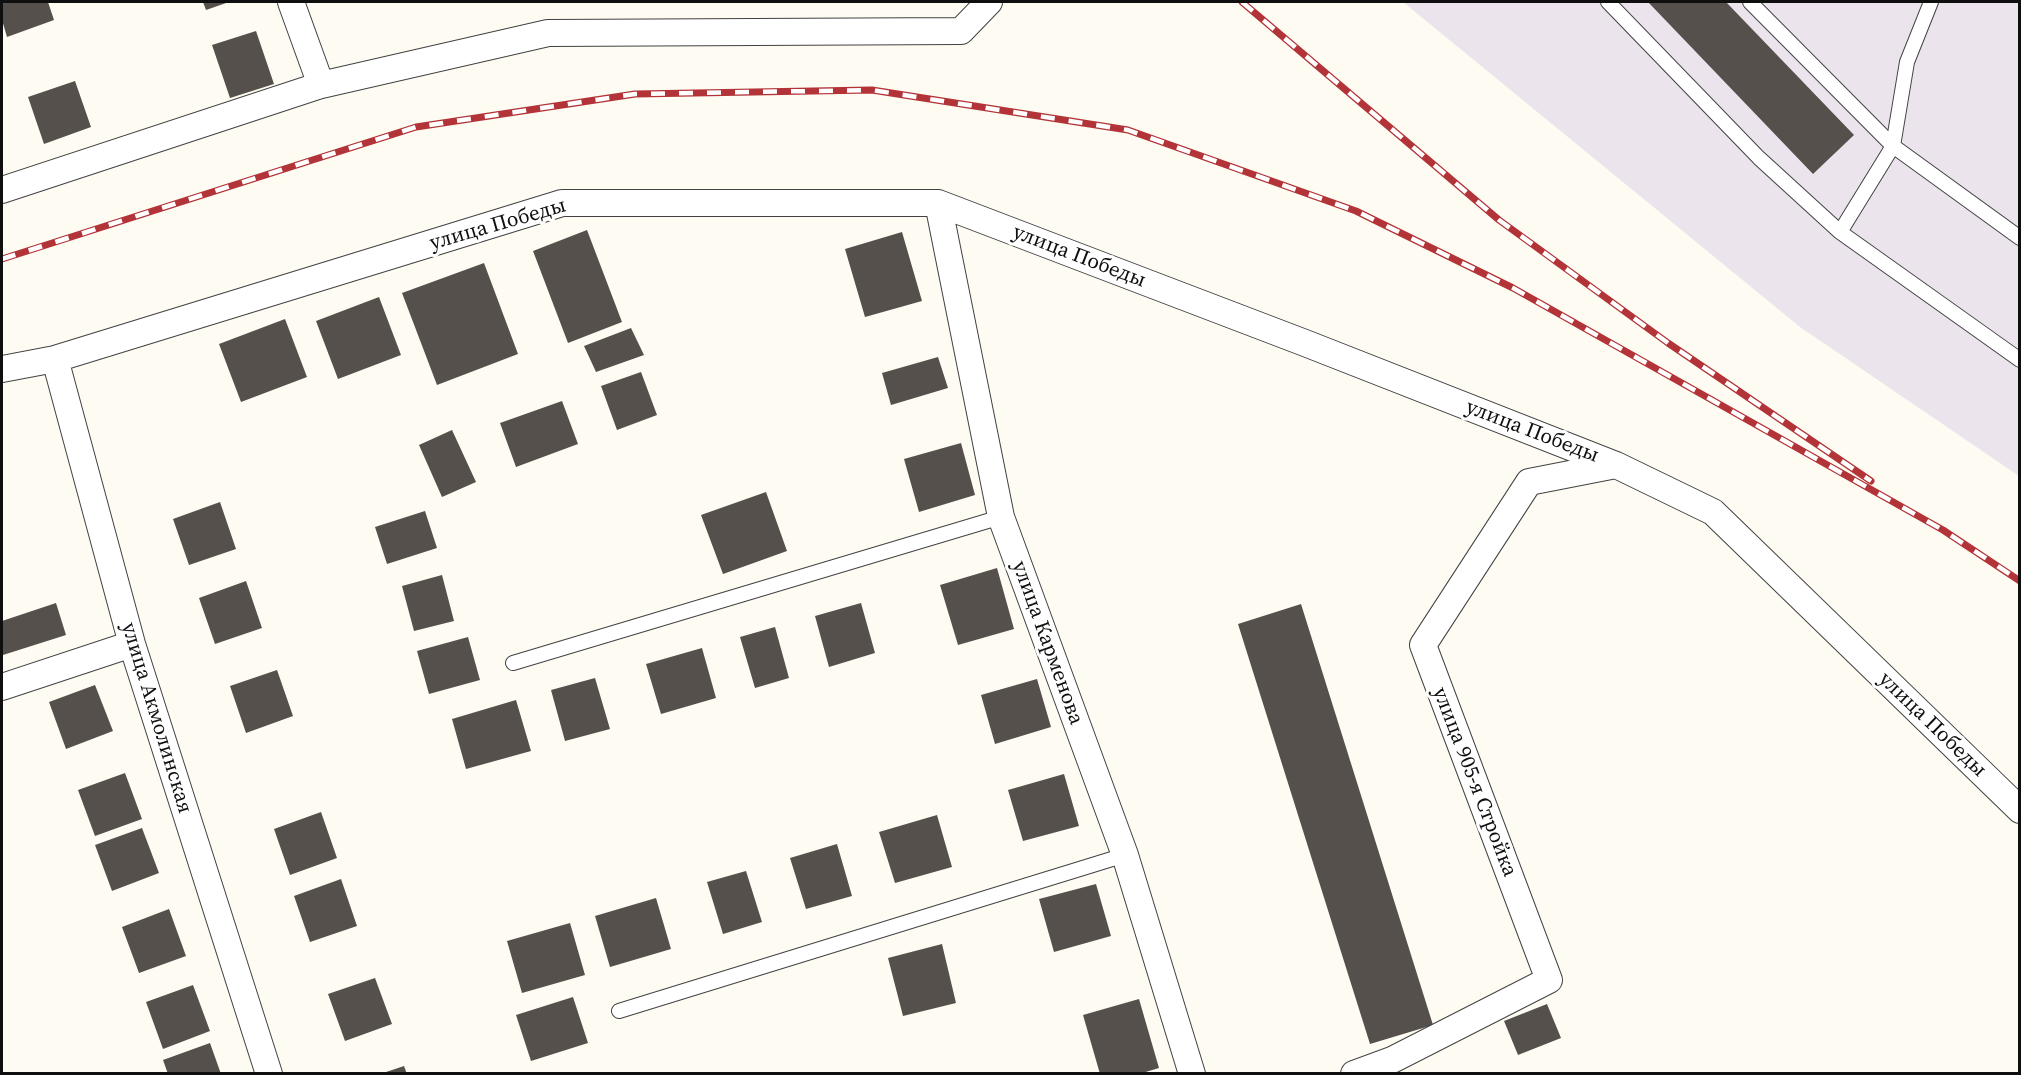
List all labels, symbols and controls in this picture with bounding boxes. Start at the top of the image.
street label: улица Победы [427,193,569,257]
street label: улица Победы [1009,220,1149,294]
street label: улица Победы [1462,395,1602,469]
street label: улица Карменова [1006,558,1088,728]
street label: улица Акмолинская [115,620,197,816]
street label: улица Победы [1873,667,1991,783]
street label: улица 905-я Стройка [1426,684,1522,880]

